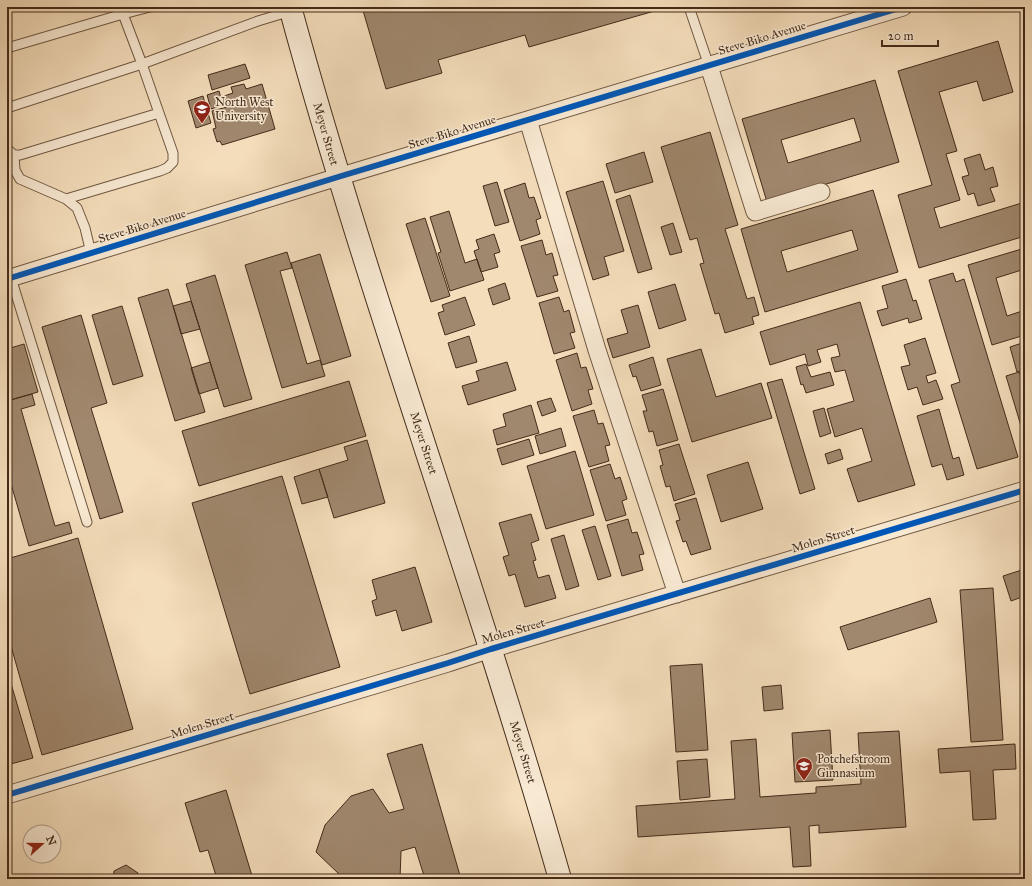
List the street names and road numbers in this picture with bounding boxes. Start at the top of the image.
street label: Steve Biko Avenue [717,18,807,58]
street label: Meyer Street [310,101,342,168]
street label: Steve Biko Avenue [407,112,497,152]
street label: Steve Biko Avenue [97,206,187,246]
street label: Meyer Street [407,410,441,477]
street label: Molen Street [790,523,857,555]
street label: Molen Street [480,615,547,647]
street label: Molen Street [169,709,236,741]
street label: Meyer Street [507,719,539,786]

